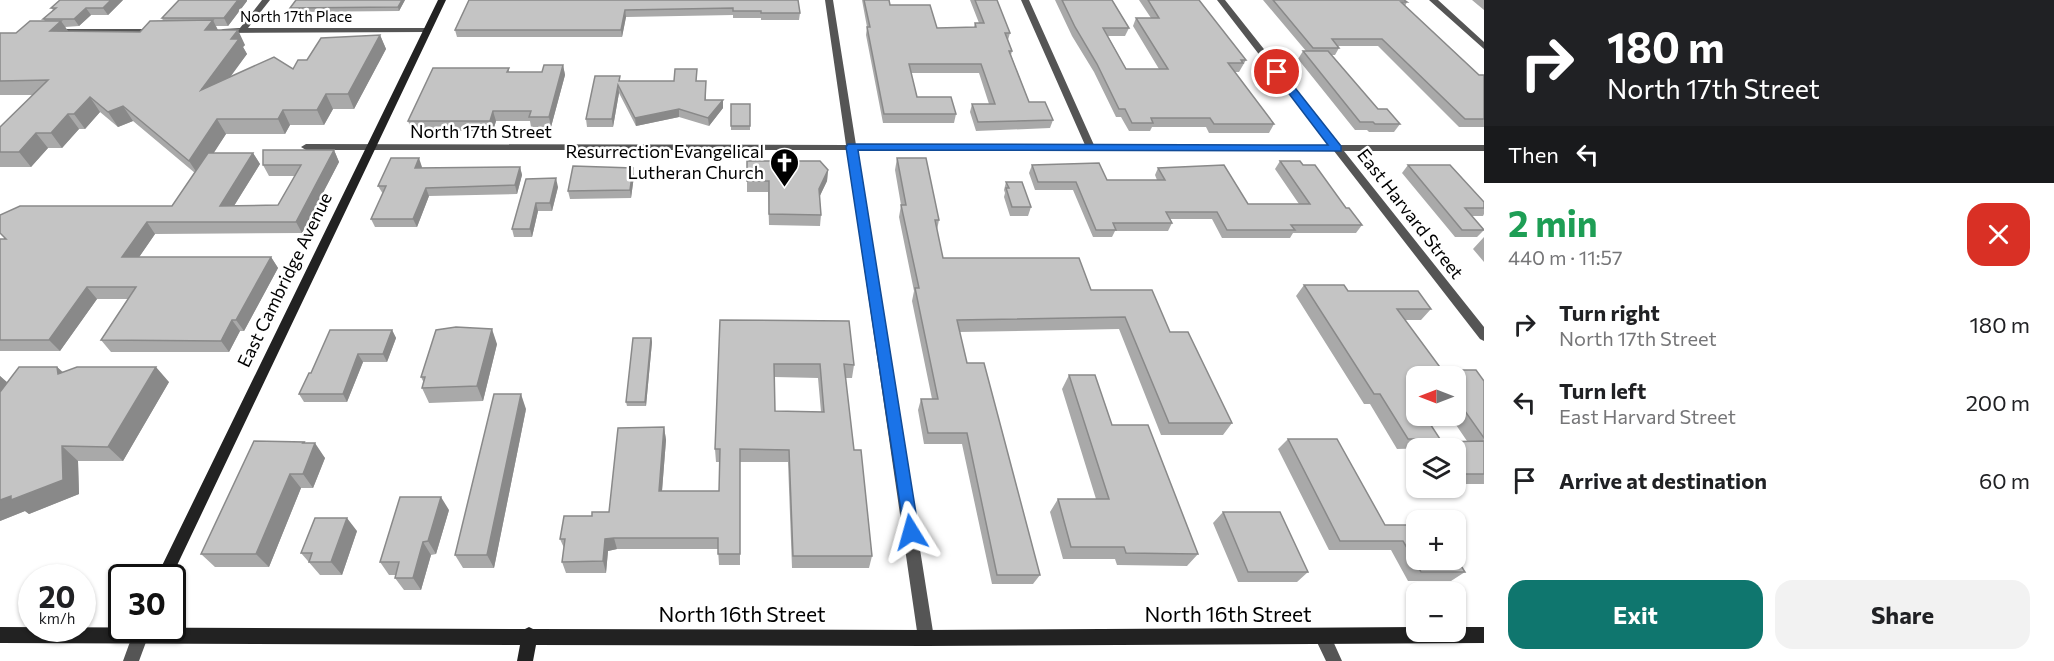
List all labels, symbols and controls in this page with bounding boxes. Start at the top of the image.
street label: North 17th Place [240,7,352,25]
text: 180 m [1607,20,1725,72]
icon: right [1508,24,1586,102]
pin [1251,46,1302,97]
icon: arrive [1260,55,1293,88]
text: North 17th Street [1607,72,1820,105]
street label: North 17th Street [410,120,552,142]
icon: left [1571,138,1604,171]
place label: Resurrection Evangelical Lutheran Church [565,140,764,183]
text: Then [1508,141,1559,168]
street label: East Harvard Street [1353,144,1468,283]
church icon: Resurrection Evangelical Lutheran Church [769,146,801,188]
street label: East Cambridge Avenue [232,188,336,371]
text: 2 min [1508,200,1598,244]
button: close [1967,203,2030,266]
text: 440 m · 11:57 [1508,245,1623,269]
text: Turn right [1559,299,1660,326]
icon: right [1508,308,1541,341]
text: 180 m [1969,311,2030,338]
text: North 17th Street [1559,326,1717,350]
north arrow [1406,366,1466,426]
map controls [1406,366,1466,642]
text: Turn left [1559,377,1646,404]
icon: left [1508,386,1541,419]
text: 200 m [1966,389,2030,416]
text: East Harvard Street [1559,404,1736,428]
button: layers [1406,438,1466,498]
icon: arrive [1508,464,1541,497]
text: Arrive at destination [1559,467,1767,494]
text: 60 m [1979,467,2030,494]
position arrow [879,500,943,564]
button: + [1406,510,1466,570]
speed limit sign: 30 [108,564,186,642]
text: 20 [39,577,75,614]
button: Exit [1508,580,1763,649]
button: Share [1775,580,2030,649]
button: − [1406,582,1466,642]
street label: North 16th Street [658,601,826,626]
street label: North 16th Street [1144,601,1312,626]
text: km/h [39,609,75,627]

